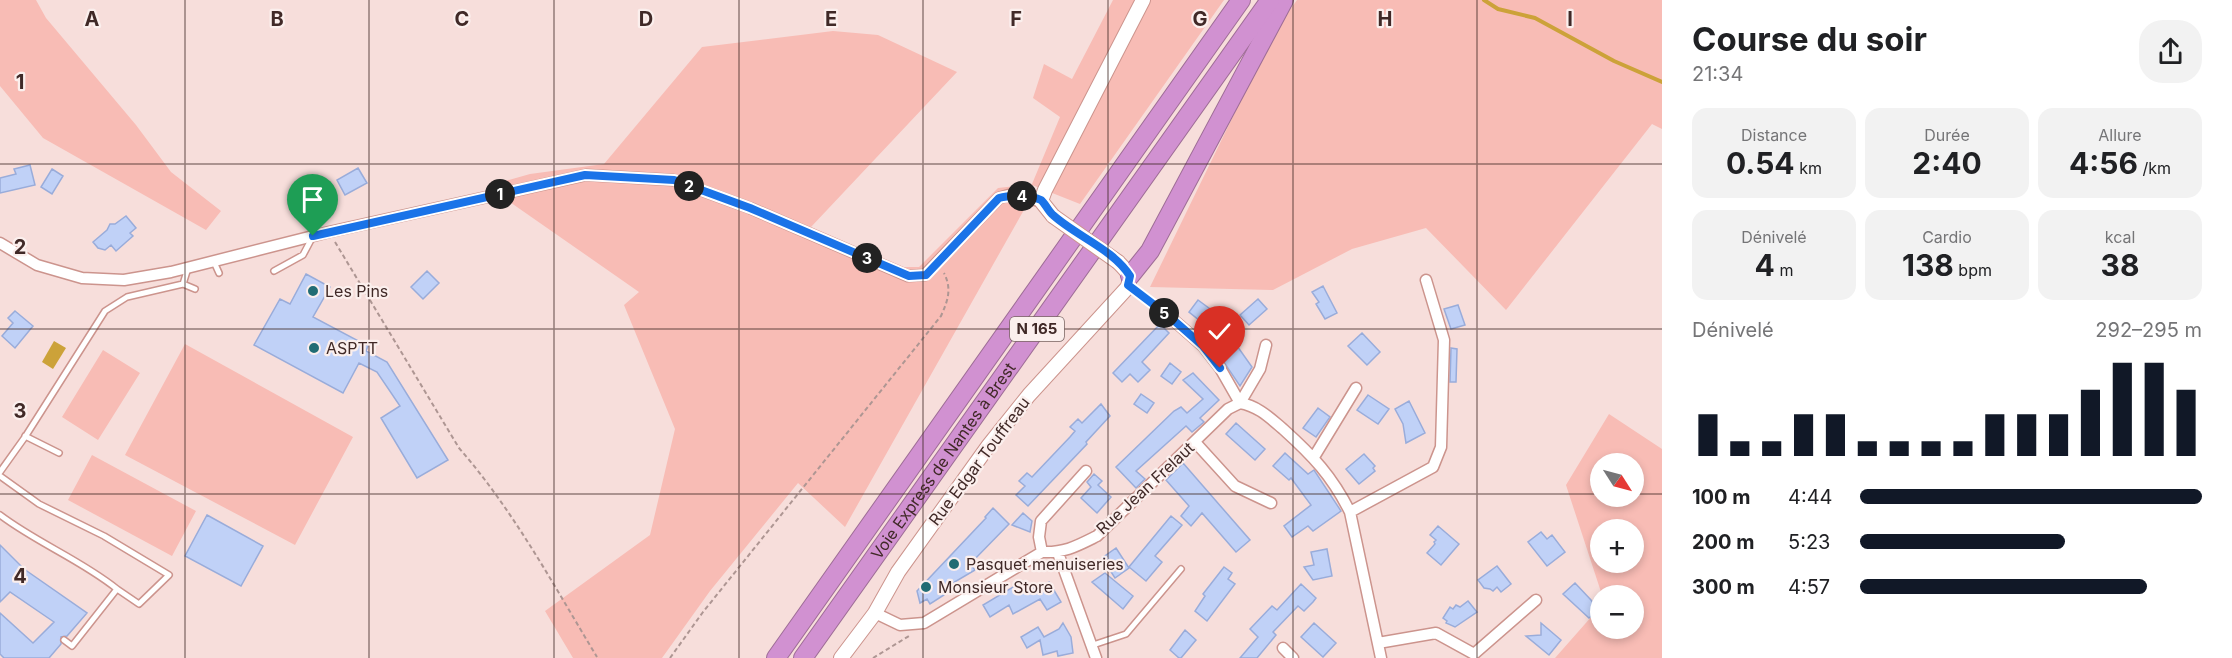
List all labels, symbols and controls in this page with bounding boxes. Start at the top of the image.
text: A [85,7,100,31]
text: B [270,7,284,31]
text: C [455,7,469,31]
text: D [639,7,653,31]
text: E [825,7,837,31]
text: F [1010,7,1022,31]
text: G [1192,7,1208,31]
text: H [1378,7,1392,31]
text: I [1567,7,1573,31]
text: Course du soir [1692,19,1927,59]
button: share [2139,20,2202,83]
text: 21:34 [1692,62,1743,86]
text: 1 [16,70,24,94]
text: Distance [1741,125,1807,145]
text: Durée [1924,125,1970,145]
text: Allure [2098,125,2142,145]
text: 0.54 [1726,145,1795,181]
text: 2:40 [1912,145,1982,181]
text: 4:56 [2069,145,2138,181]
text: km [1795,158,1822,178]
text: /km [2138,158,2171,178]
pin: 2 [674,171,704,201]
pin [287,174,338,236]
text: 2 [684,176,694,196]
pin: 1 [485,179,515,209]
pin: 4 [1007,181,1037,211]
icon: arrive [296,183,329,216]
text: 1 [497,184,503,204]
text: 4 [1017,186,1027,206]
text: Dénivelé [1741,227,1807,247]
text: Cardio [1922,227,1972,247]
text: kcal [2105,227,2135,247]
text: 2 [14,235,26,259]
pin: 3 [852,243,882,273]
text: 4 [1755,247,1775,283]
text: 138 [1902,247,1954,283]
text: 38 [2101,247,2139,283]
text: 3 [862,248,872,268]
text: m [1775,260,1793,280]
text: bpm [1954,260,1992,280]
place label: Les Pins [325,281,388,301]
marker: Les Pins [306,284,320,298]
pin: 5 [1149,298,1179,328]
text: 5 [1159,303,1169,323]
pin [1194,306,1245,368]
icon: check [1203,315,1236,348]
road number: N 165 [1010,317,1064,341]
text: Dénivelé [1692,318,1774,342]
text: 292–295 m [2095,318,2202,342]
place label: ASPTT [326,338,378,358]
marker: ASPTT [307,341,321,355]
street label: Voie Express de Nantes à Brest [866,358,1020,563]
street label: Rue Edgar Touffreau [924,393,1034,529]
text: 3 [14,399,26,423]
street label: Rue Jean Frelaut [1092,437,1198,539]
north arrow [1590,453,1644,507]
map controls [1590,453,1644,639]
text: 100 m [1692,485,1751,509]
text: 4:44 [1788,485,1833,509]
button: + [1590,519,1644,573]
text: 200 m [1692,530,1755,554]
text: 5:23 [1788,530,1830,554]
place label: Pasquet menuiseries [966,554,1124,574]
marker: Pasquet menuiseries [947,557,961,571]
text: 4 [13,564,27,588]
text: 300 m [1692,575,1755,599]
text: 4:57 [1788,575,1830,599]
place label: Monsieur Store [938,577,1053,597]
marker: Monsieur Store [919,580,933,594]
button: − [1590,585,1644,639]

